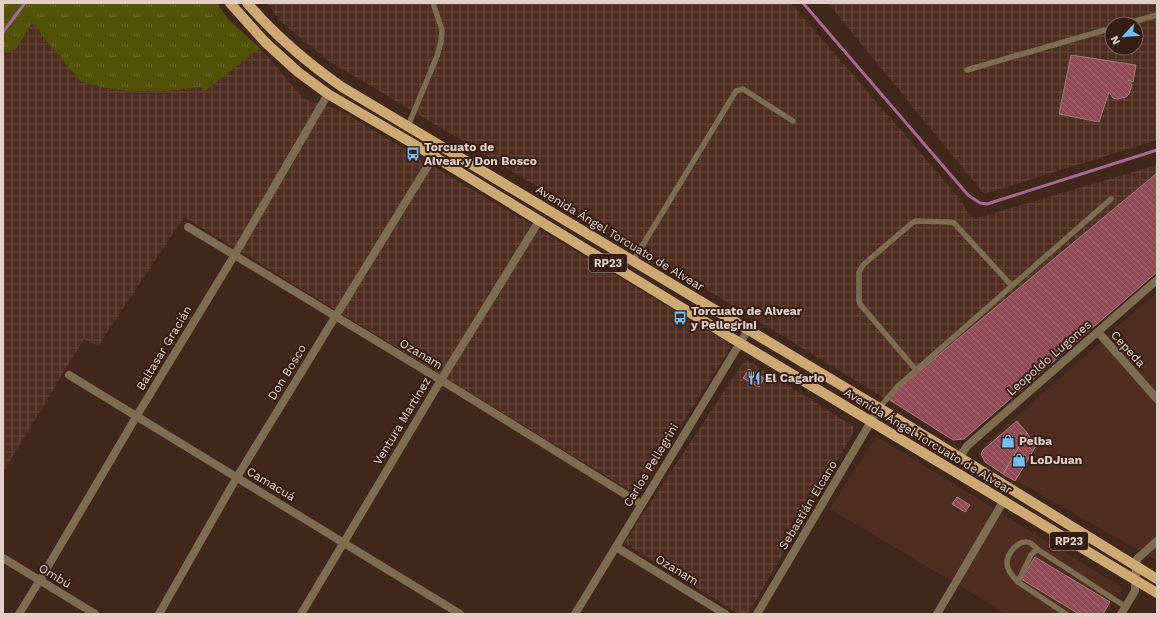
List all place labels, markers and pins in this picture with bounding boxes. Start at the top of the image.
place label: Torcuato de Alvear y Don Bosco [424,140,537,168]
bus stop icon: Torcuato de Alvear y Don Bosco [405,146,421,162]
place label: Torcuato de Alvear y Pellegrini [690,304,803,332]
bus stop icon: Torcuato de Alvear y Pellegrini [672,310,688,326]
restaurant icon: El Cagario [746,370,762,386]
place label: El Cagario [765,371,824,385]
shop icon: Pelba [1000,433,1016,449]
place label: Pelba [1019,434,1052,448]
shop icon: LoDJuan [1011,452,1027,468]
place label: LoDJuan [1030,453,1082,467]

